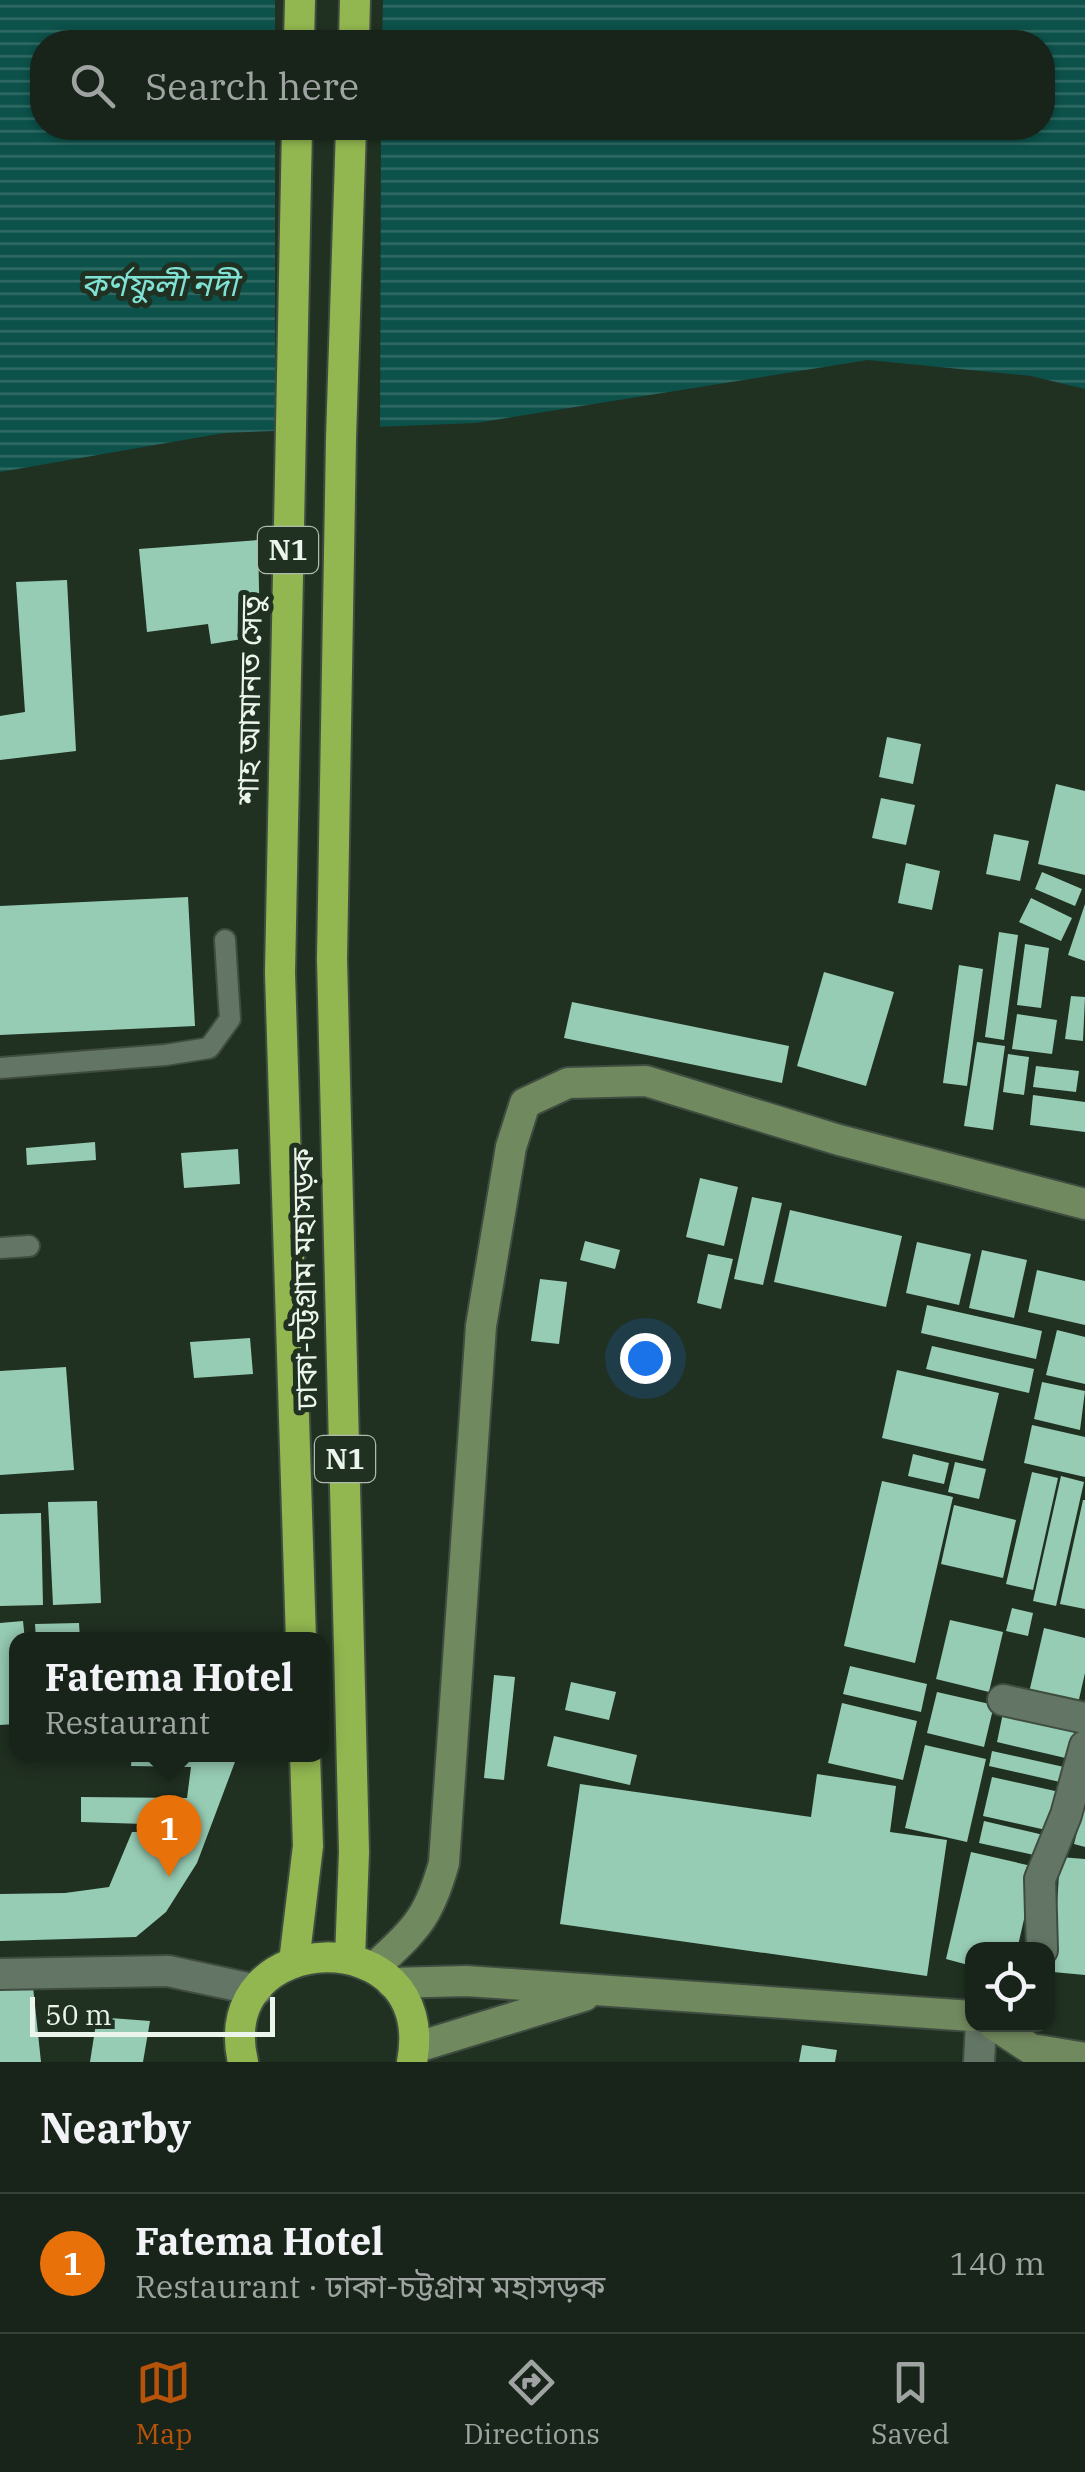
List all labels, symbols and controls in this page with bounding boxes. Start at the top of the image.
search box [30,30,1055,140]
icon: search [65,58,120,113]
text: Search here [145,61,359,110]
water label: কর্ণফুলী নদী [81,263,243,305]
road number: N1 [258,527,318,573]
street label: শাহ আমানত সেতু [227,594,270,806]
street label: ঢাকা-চট্টগ্রাম মহাসড়ক [282,1147,325,1411]
your location [620,1333,671,1384]
road number: N1 [315,1436,375,1482]
popup [9,1632,329,1762]
text: Fatema Hotel [45,1652,293,1701]
text: Restaurant [45,1701,210,1743]
pin: 1 [136,1794,202,1877]
map controls [965,1942,1055,2032]
button: locate [965,1942,1055,2032]
scale bar [30,1992,275,2036]
text: 50 m [45,1996,112,2033]
text: Nearby [40,2100,191,2155]
text: Fatema Hotel [135,2216,384,2265]
text: 1 [63,2242,82,2284]
text: 140 m [949,2242,1045,2284]
text: Restaurant · ঢাকা-চট্টগ্রাম মহাসড়ক [135,2265,605,2307]
tab: Map [136,2355,192,2452]
tab: Directions [463,2355,600,2452]
tab: Saved [871,2355,949,2452]

